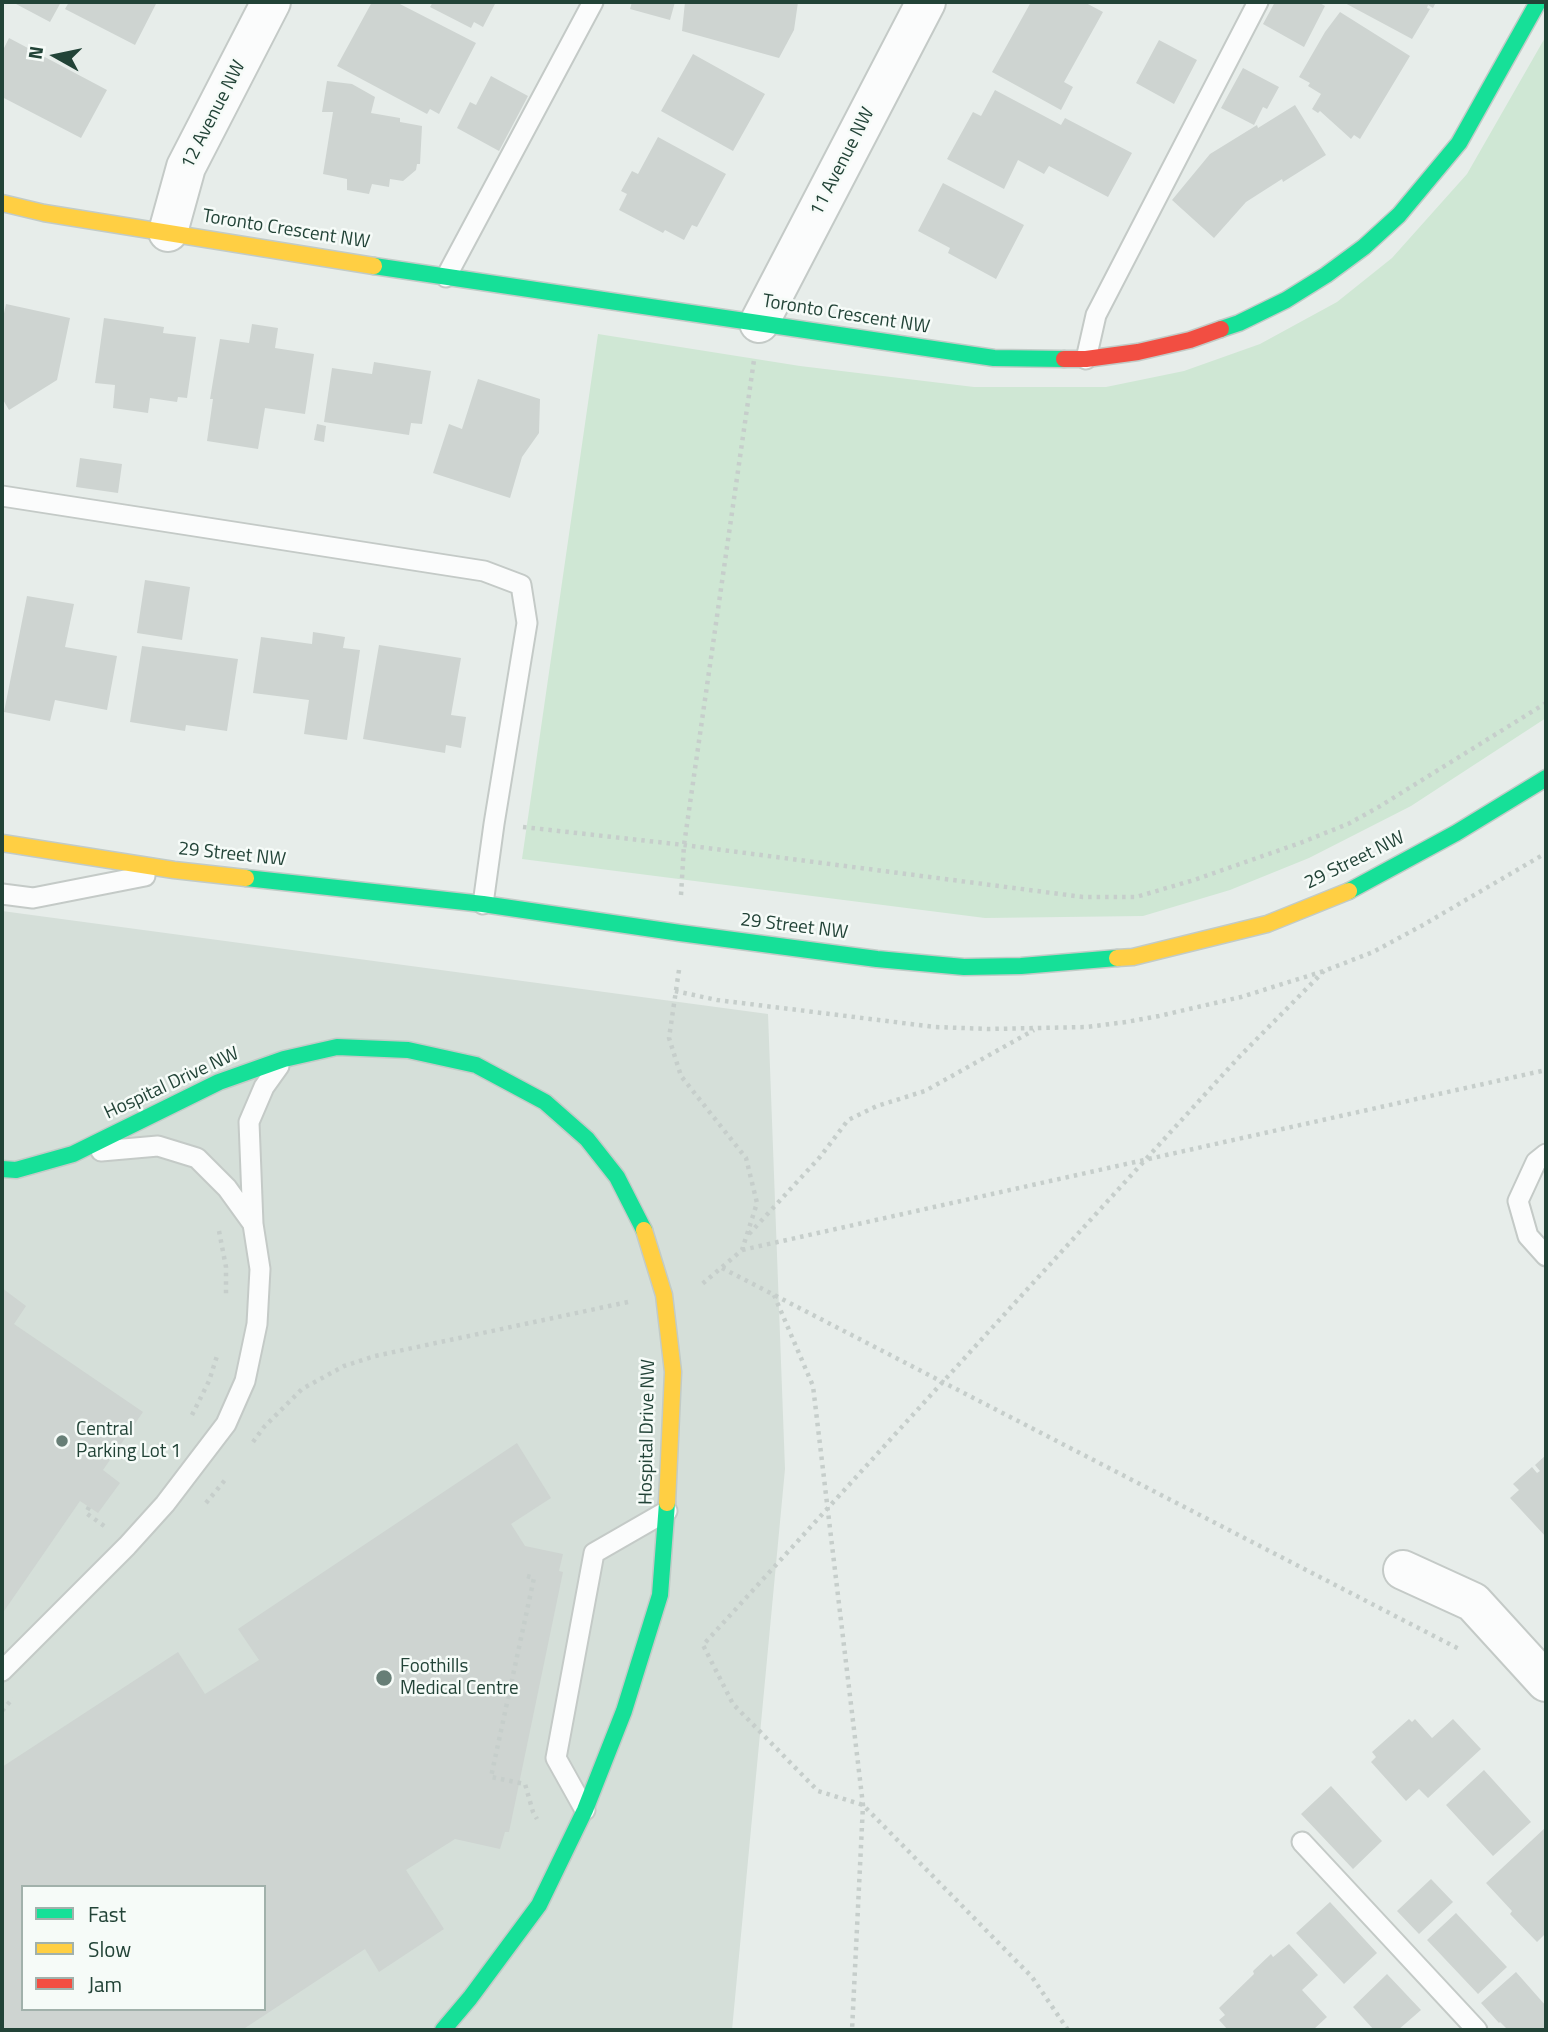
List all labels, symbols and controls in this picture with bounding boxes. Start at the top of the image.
north arrow [21,21,91,91]
text: N [19,44,50,61]
street label: 12 Avenue NW [177,57,251,173]
street label: 11 Avenue NW [806,104,880,220]
street label: Toronto Crescent NW [201,206,371,254]
street label: Toronto Crescent NW [761,291,931,339]
street label: 29 Street NW [1301,827,1409,895]
street label: 29 Street NW [177,838,287,872]
street label: 29 Street NW [739,909,849,945]
street label: Hospital Drive NW [101,1043,243,1125]
street label: Hospital Drive NW [635,1359,661,1505]
place label: Central Parking Lot 1 [76,1419,181,1463]
marker: Central Parking Lot 1 [54,1433,70,1449]
place label: Foothills Medical Centre [400,1656,519,1700]
marker: Foothills Medical Centre [374,1668,394,1688]
legend [21,1885,266,2011]
text: Fast [88,1898,126,1930]
text: Slow [88,1933,131,1965]
text: Jam [88,1968,122,2000]

